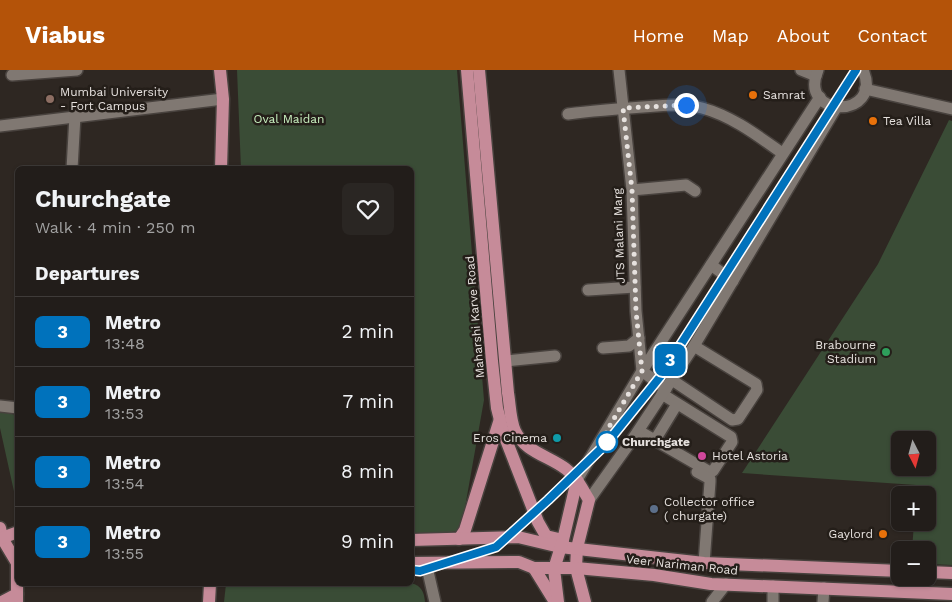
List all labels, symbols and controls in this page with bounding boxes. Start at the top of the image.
text: Viabus [25,21,105,49]
text: Home [633,25,684,46]
text: Map [712,25,749,46]
text: About [777,25,829,46]
text: Contact [857,25,927,46]
place label: Mumbai University - Fort Campus [60,85,169,113]
place label: Samrat [763,88,805,102]
marker: Samrat [747,89,759,101]
marker: Mumbai University - Fort Campus [44,93,56,105]
your location [674,93,699,118]
park label: Oval Maidan [253,112,325,126]
place label: Tea Villa [883,114,931,128]
marker: Tea Villa [867,115,879,127]
button: heart [342,183,394,235]
text: Churchgate [35,185,171,213]
street label: JTS Malani Marg [610,187,628,284]
text: Walk · 4 min · 250 m [35,218,195,237]
street label: Maharshi Karve Road [463,255,487,379]
text: Departures [35,262,140,285]
text: Metro [105,311,161,334]
text: 2 min [342,320,394,343]
text: 3 [57,321,68,342]
text: 13:48 [105,334,145,353]
place label: Brabourne Stadium [815,338,876,366]
line badge: 3 [654,344,686,376]
marker: Brabourne Stadium [880,346,892,358]
text: 3 [665,349,675,370]
text: Metro [105,381,161,404]
text: 7 min [343,390,394,413]
text: 3 [57,391,68,412]
text: 13:53 [105,404,144,423]
place label: Eros Cinema [473,431,547,445]
marker: Churchgate [596,431,618,453]
north arrow [891,431,936,476]
map controls [891,431,936,586]
marker: Eros Cinema [551,432,563,444]
place label: Churchgate [622,435,690,449]
place label: Hotel Astoria [712,449,788,463]
marker: Hotel Astoria [696,450,708,462]
text: Metro [105,451,161,474]
text: 8 min [341,460,394,483]
text: 3 [57,461,68,482]
text: 13:54 [105,474,144,493]
button: + [891,486,936,531]
place label: Collector office ( churgate) [664,495,755,523]
marker: Collector office ( churgate) [648,503,660,515]
text: Metro [105,521,161,544]
place label: Gaylord [829,527,873,541]
marker: Gaylord [877,528,889,540]
text: 9 min [341,530,394,553]
text: 3 [57,531,68,552]
button: − [891,541,936,586]
text: 13:55 [105,544,144,563]
street label: Veer Nariman Road [625,552,739,578]

